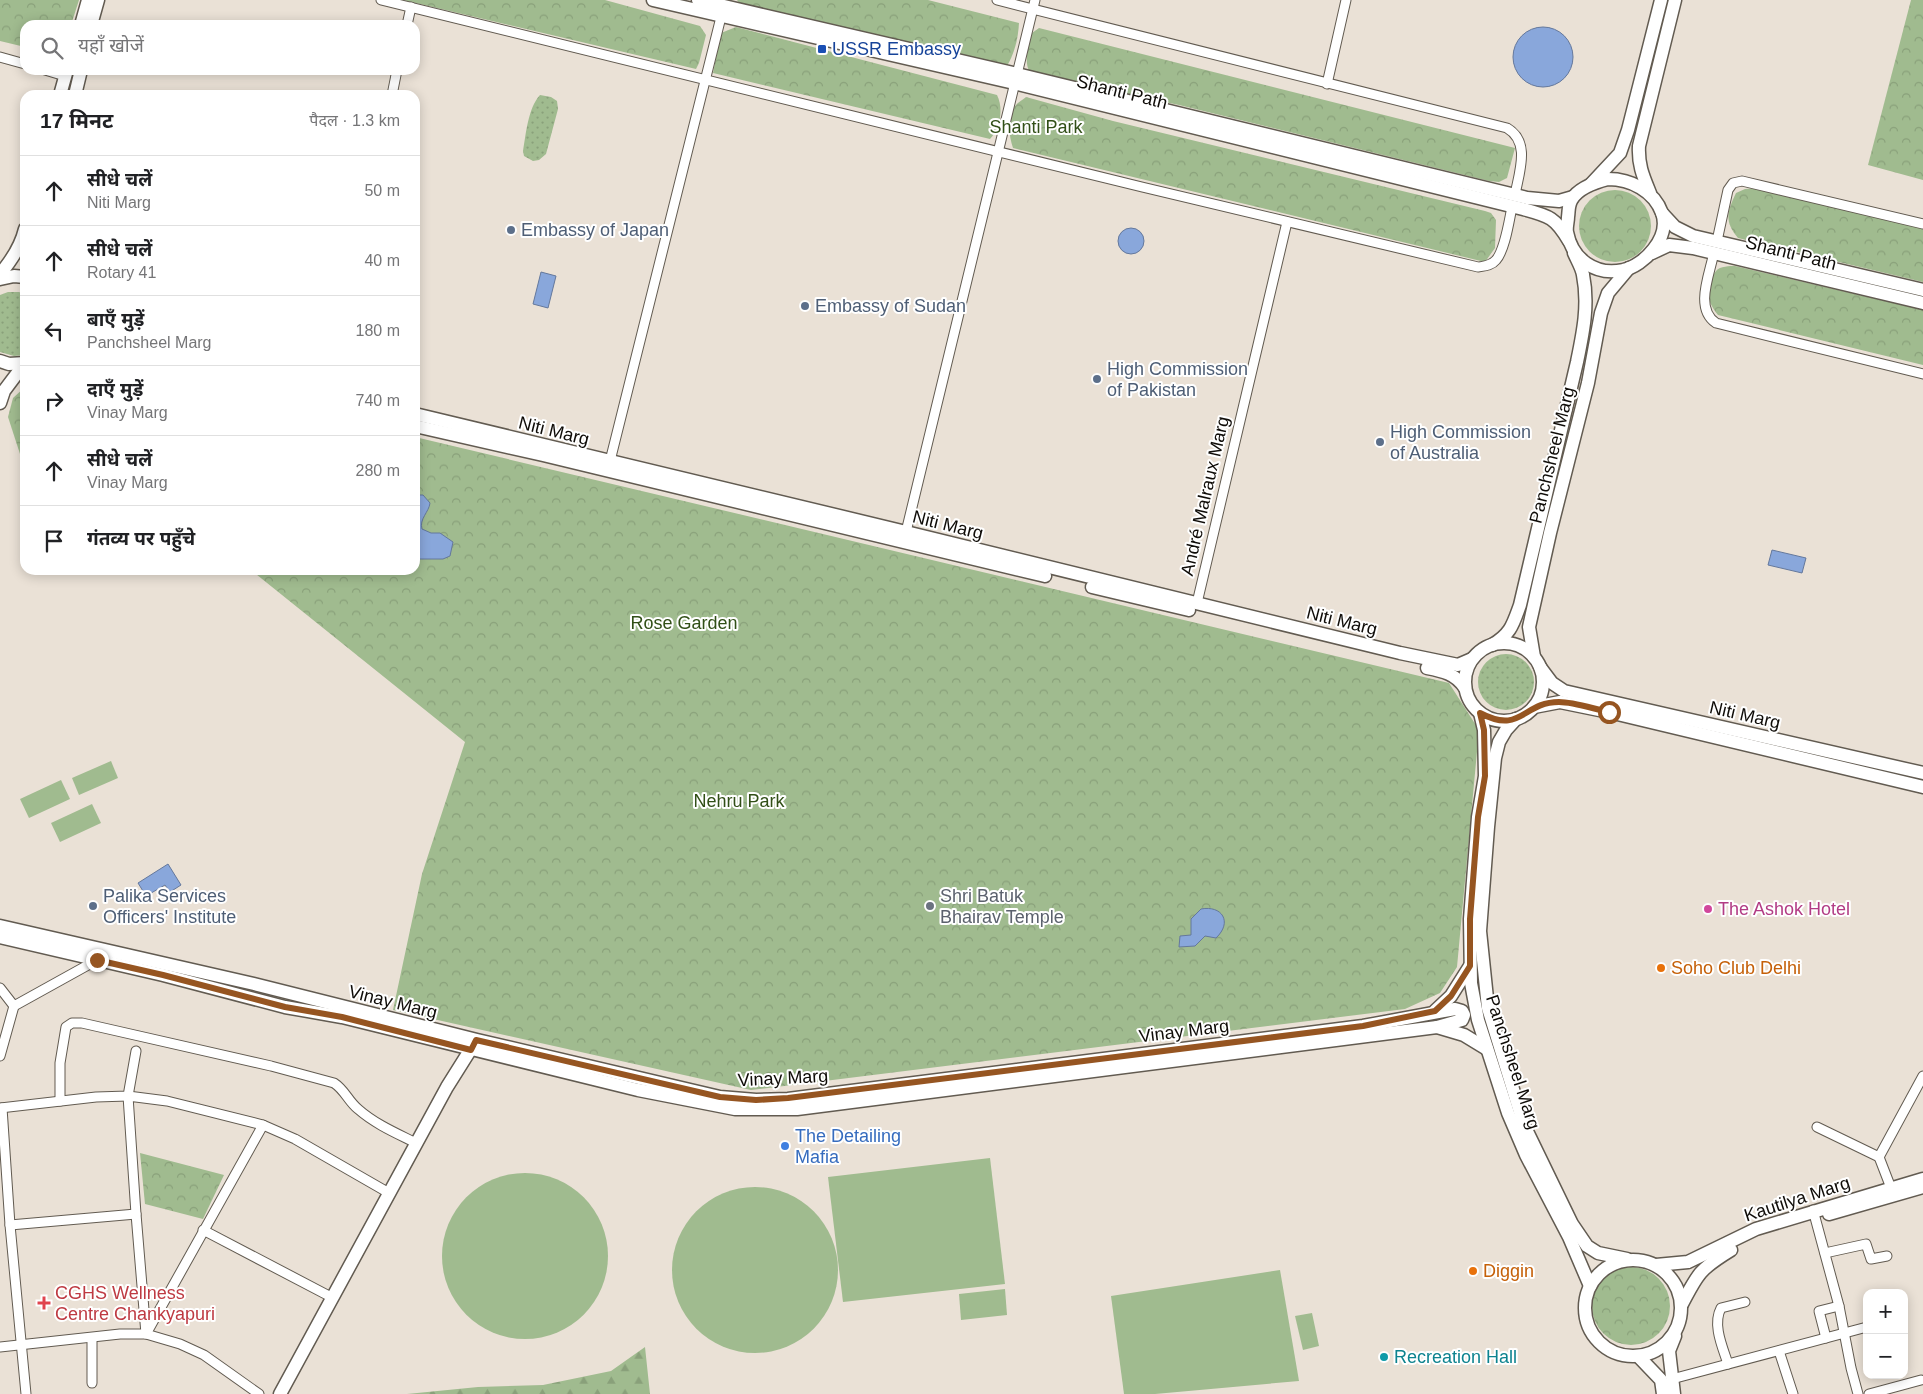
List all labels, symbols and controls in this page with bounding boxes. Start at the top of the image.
search box [20,20,420,75]
icon: search [38,34,66,62]
text: यहाँ खोजें [78,35,144,56]
place label: USSR Embassy [832,39,961,59]
marker: USSR Embassy [816,43,828,55]
street label: Shanti Path [1074,71,1170,113]
text: 17 मिनट [40,109,113,132]
text: पैदल · 1.3 km [309,112,400,129]
park label: Shanti Park [989,117,1084,137]
text: सीधे चलें [87,169,152,190]
icon: ahead [40,177,68,205]
text: 50 m [364,182,400,199]
text: Niti Marg [87,194,151,211]
place label: Embassy of Japan [521,220,669,240]
marker: Embassy of Japan [505,224,517,236]
street label: Shanti Path [1743,232,1839,274]
text: सीधे चलें [87,239,152,260]
icon: ahead [40,247,68,275]
text: 40 m [364,252,400,269]
text: Rotary 41 [87,264,156,281]
place label: Embassy of Sudan [815,296,966,316]
marker: Embassy of Sudan [799,300,811,312]
text: बाएँ मुड़ें [87,309,144,330]
icon: left [40,317,68,345]
text: 180 m [356,322,400,339]
text: Panchsheel Marg [87,334,212,351]
place label: High Commission of Pakistan [1107,359,1248,400]
marker: High Commission of Pakistan [1091,373,1103,385]
text: दाएँ मुड़ें [87,379,143,400]
street label: Panchsheel Marg [1525,385,1579,525]
icon: right [40,387,68,415]
text: 740 m [356,392,400,409]
text: Vinay Marg [87,404,168,421]
street label: Niti Marg [517,413,591,449]
street label: André Malraux Marg [1177,414,1233,578]
place label: High Commission of Australia [1390,422,1531,463]
marker: High Commission of Australia [1374,436,1386,448]
text: सीधे चलें [87,449,152,470]
icon: ahead [40,457,68,485]
text: 280 m [356,462,400,479]
text: Vinay Marg [87,474,168,491]
street label: Niti Marg [911,507,985,543]
icon: arrive [40,527,68,555]
text: गंतव्य पर पहुँचे [87,528,195,549]
street label: Niti Marg [1305,603,1379,639]
park label: Rose Garden [630,613,738,633]
street label: Niti Marg [1708,697,1782,733]
route start [1598,701,1621,724]
park label: Nehru Park [693,791,786,811]
place label: Palika Services Officers' Institute [103,886,236,927]
place label: Shri Batuk Bhairav Temple [940,886,1064,927]
place label: The Ashok Hotel [1718,899,1850,919]
marker: Palika Services Officers' Institute [87,900,99,912]
marker: Shri Batuk Bhairav Temple [924,900,936,912]
marker: The Ashok Hotel [1702,903,1714,915]
route end [86,949,109,972]
place label: Soho Club Delhi [1671,958,1801,978]
marker: Soho Club Delhi [1655,962,1667,974]
street label: Vinay Marg [347,981,439,1023]
street label: Panchsheel Marg [1482,992,1544,1132]
street label: Vinay Marg [1138,1016,1230,1046]
street label: Vinay Marg [737,1066,829,1090]
place label: The Detailing Mafia [795,1126,901,1167]
marker: The Detailing Mafia [779,1140,791,1152]
street label: Kautilya Marg [1742,1172,1852,1226]
place label: Diggin [1483,1261,1534,1281]
marker: Diggin [1467,1265,1479,1277]
place label: CGHS Wellness Centre Chankyapuri [55,1283,215,1324]
map controls [1863,1289,1908,1379]
button: + [1863,1289,1908,1334]
marker: CGHS Wellness Centre Chankyapuri [37,1296,51,1310]
button: − [1863,1334,1908,1379]
place label: Recreation Hall [1394,1347,1517,1367]
marker: Recreation Hall [1378,1351,1390,1363]

